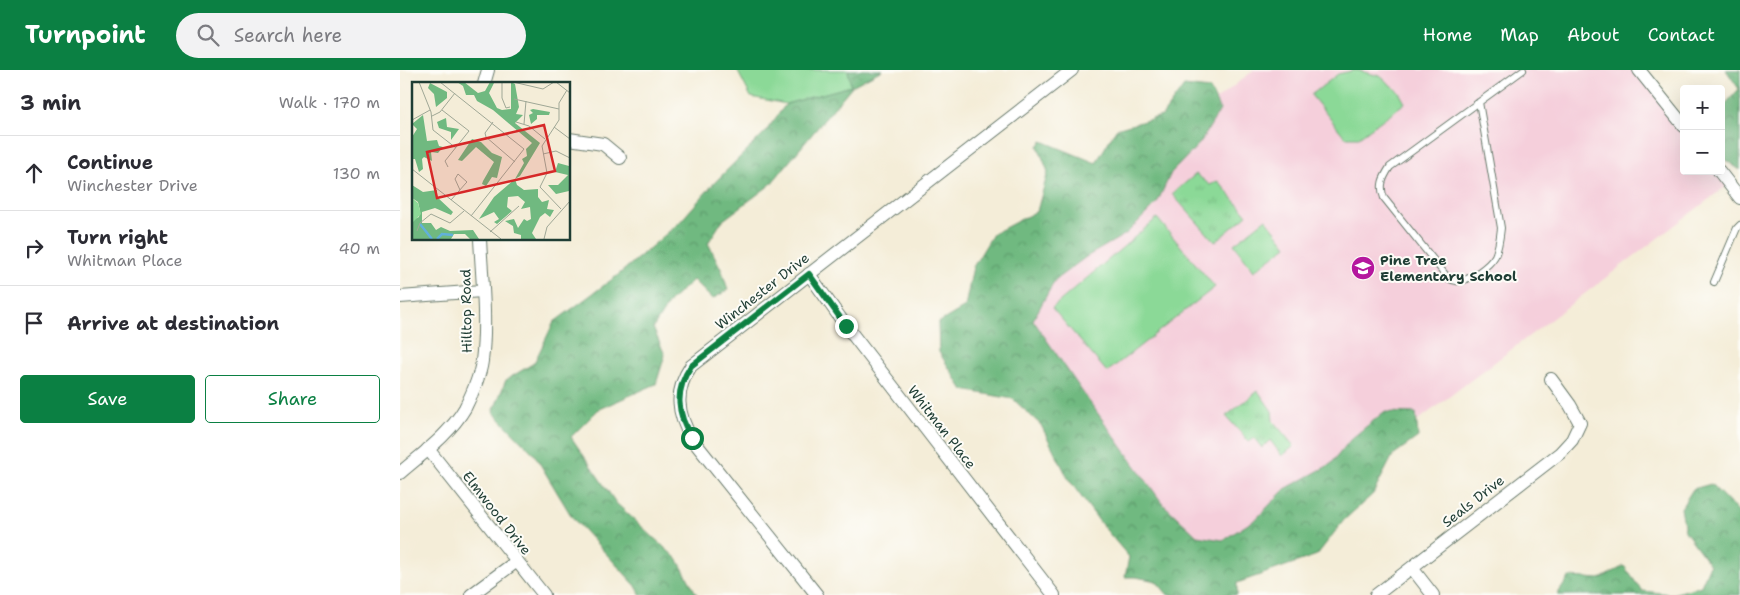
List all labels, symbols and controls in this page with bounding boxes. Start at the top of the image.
search box [176,13,526,58]
text: Turnpoint [25,19,146,51]
icon: search [194,21,222,49]
text: Search here [234,23,342,48]
text: Home [1423,23,1472,47]
text: Map [1500,23,1539,47]
text: About [1567,23,1620,47]
text: Contact [1648,23,1715,47]
inset map [412,82,570,240]
map controls [1680,85,1725,175]
button: + [1680,85,1725,130]
text: 3 min [20,89,81,117]
text: Walk · 170 m [279,92,380,113]
button: − [1680,130,1725,175]
text: Continue [67,150,153,175]
icon: ahead [20,159,48,187]
text: 130 m [333,163,380,184]
text: Winchester Drive [67,175,198,196]
text: Turn right [67,225,168,250]
icon: right [20,234,48,262]
text: 40 m [338,238,380,259]
street label: Winchester Drive [711,249,813,333]
text: Whitman Place [67,250,183,271]
place label: Pine Tree Elementary School [1380,251,1517,285]
school or university icon: Pine Tree Elementary School [1350,255,1376,281]
street label: Hilltop Road [456,269,476,353]
icon: arrive [20,309,48,337]
text: Arrive at destination [67,311,279,336]
route end [835,315,858,338]
button: Save [20,375,195,423]
button: Share [205,375,380,423]
street label: Whitman Place [904,382,980,472]
route start [681,427,704,450]
street label: Elmwood Drive [459,467,535,559]
street label: Seals Drive [1438,471,1508,531]

